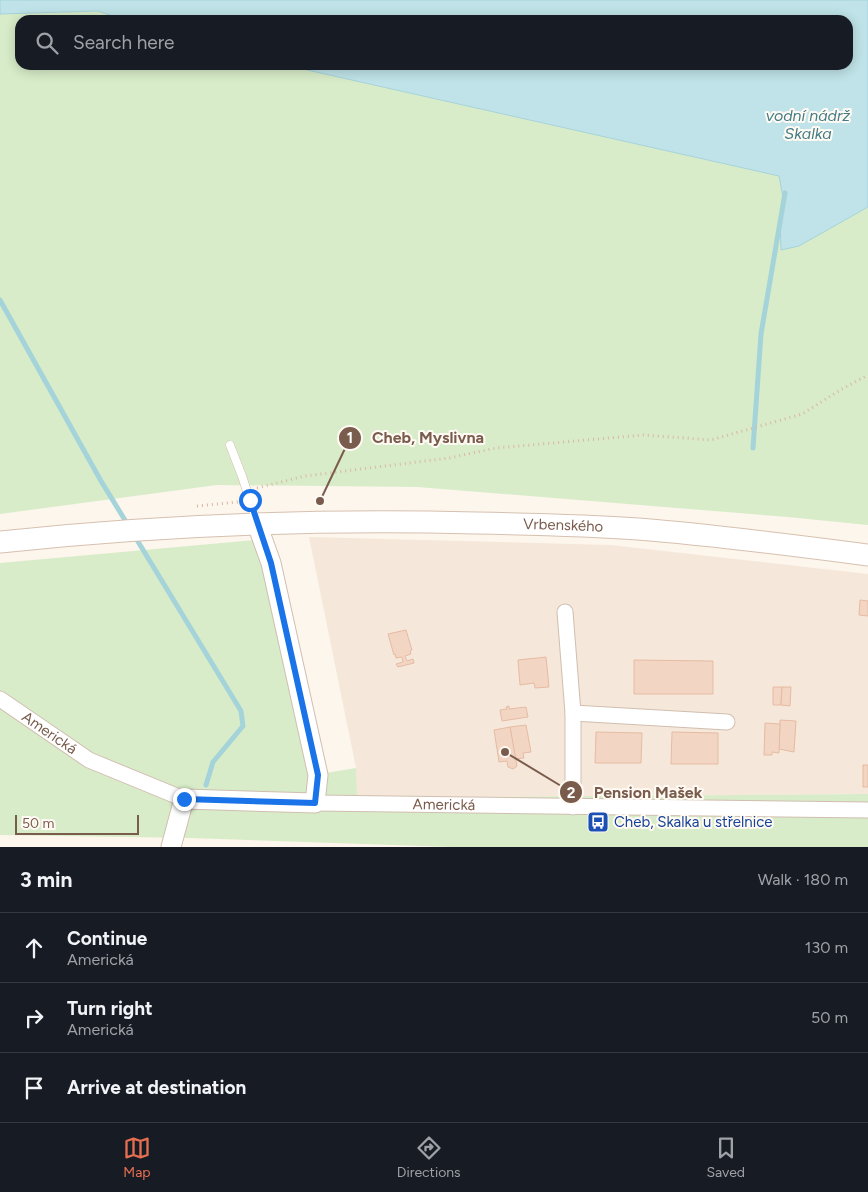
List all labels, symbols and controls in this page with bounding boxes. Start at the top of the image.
search box [15,15,853,70]
icon: search [33,29,61,57]
text: Search here [73,31,175,54]
water label: vodní nádrž Skalka [766,106,850,143]
callout: Cheb, Myslivna [337,422,494,453]
text: Cheb, Myslivna [372,428,484,447]
text: 1 [347,429,353,447]
route start [239,489,262,512]
street label: Vrbenského [523,515,604,536]
street label: Americká [19,708,80,758]
callout: Pension Mašek [559,777,713,808]
text: Pension Mašek [594,783,703,802]
text: 2 [567,784,576,802]
route end [173,788,196,811]
street label: Americká [413,795,475,814]
bus stop icon: Cheb, Skalka u střelnice [586,810,610,834]
scale bar [15,812,139,835]
place label: Cheb, Skalka u střelnice [614,813,772,831]
text: 50 m [22,815,54,832]
text: 3 min [20,867,72,892]
text: Walk · 180 m [758,870,848,889]
text: Continue [67,927,147,950]
icon: ahead [20,934,48,962]
text: 130 m [805,938,848,957]
text: Americká [67,950,134,969]
text: Turn right [67,997,153,1020]
icon: right [20,1004,48,1032]
text: 50 m [811,1008,848,1027]
text: Americká [67,1020,134,1039]
icon: arrive [20,1074,48,1102]
text: Arrive at destination [67,1076,246,1099]
tab: Map [123,1134,151,1181]
tab: Directions [397,1134,461,1181]
tab: Saved [706,1134,745,1181]

